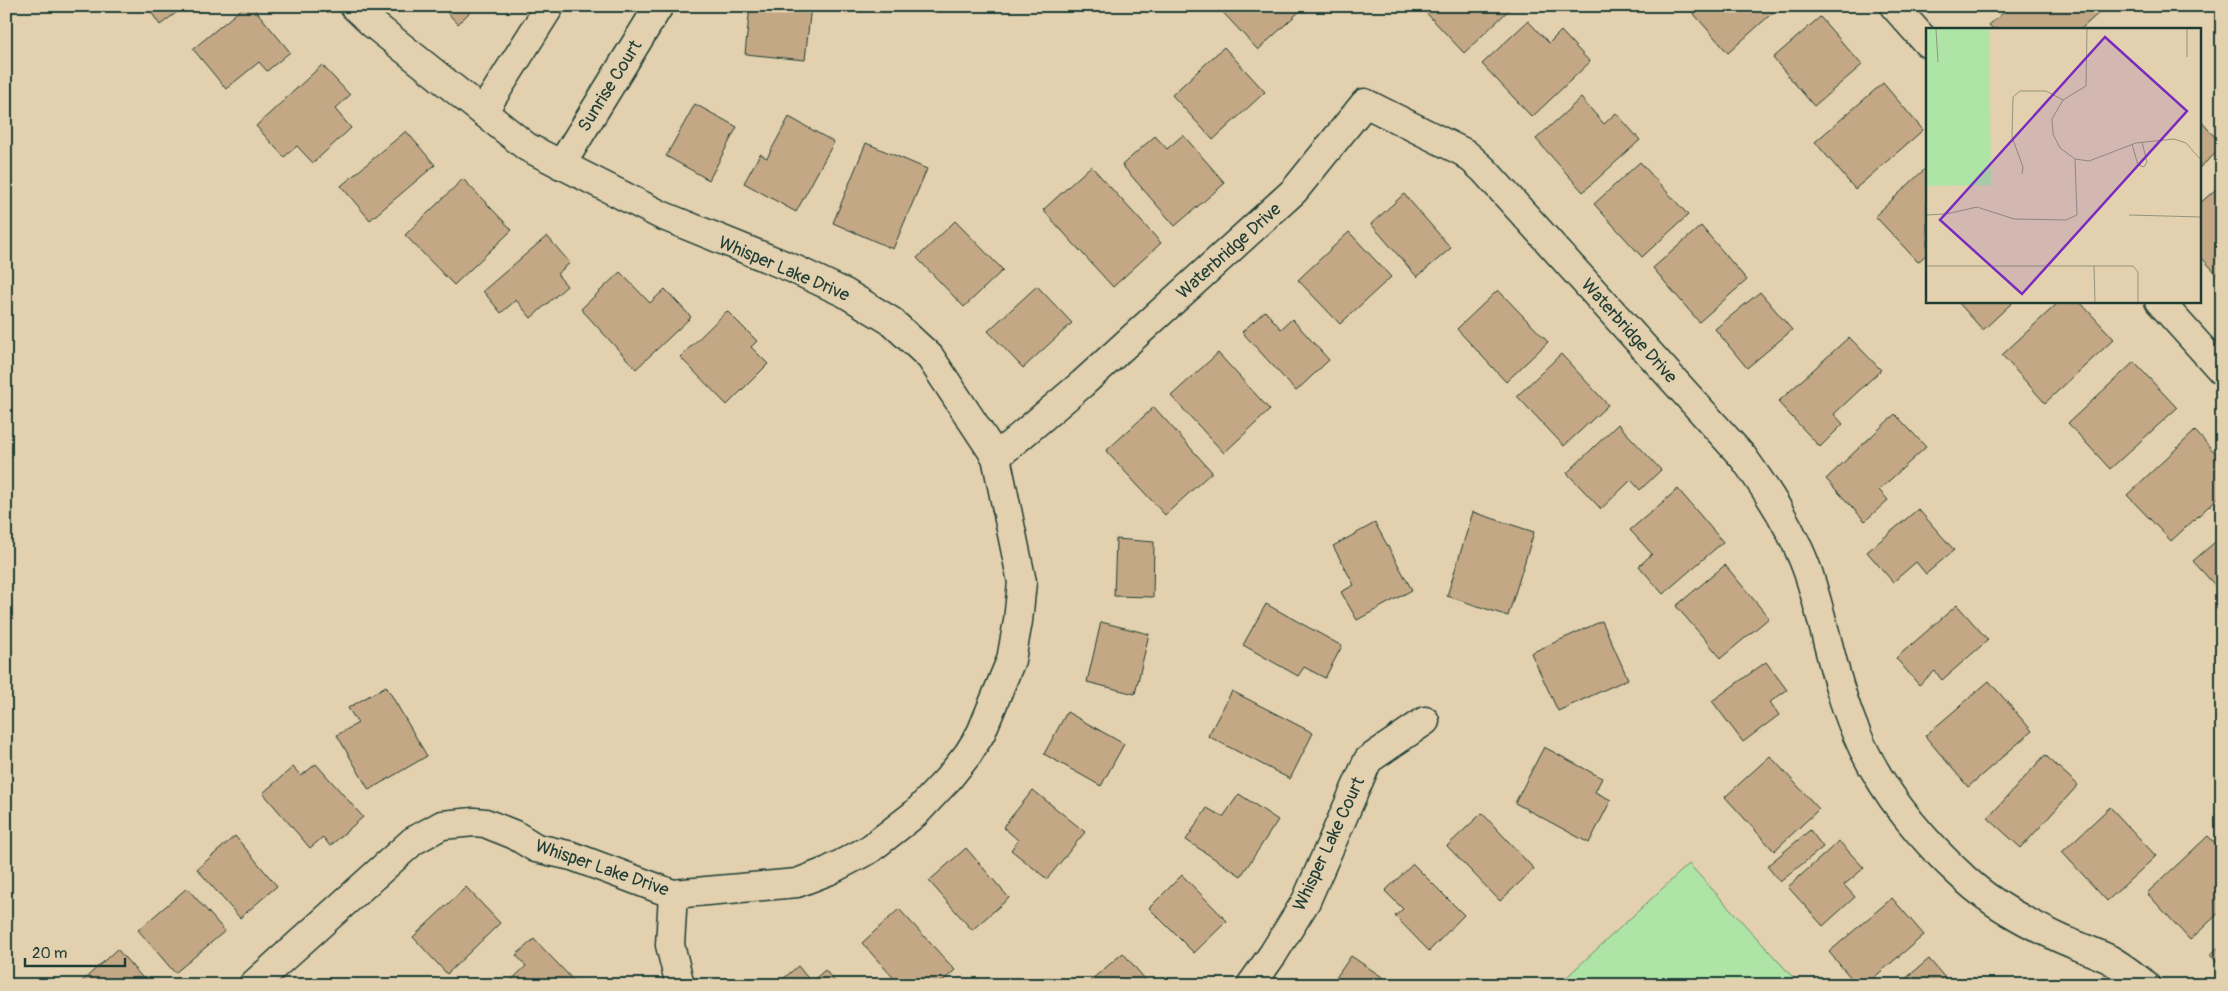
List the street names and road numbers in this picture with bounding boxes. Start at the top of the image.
street label: Sunrise Court [573,35,648,136]
street label: Waterbridge Drive [1172,198,1286,304]
street label: Whisper Lake Drive [715,231,853,307]
street label: Waterbridge Drive [1576,274,1682,388]
street label: Whisper Lake Court [1288,773,1370,915]
street label: Whisper Lake Drive [532,834,672,902]

